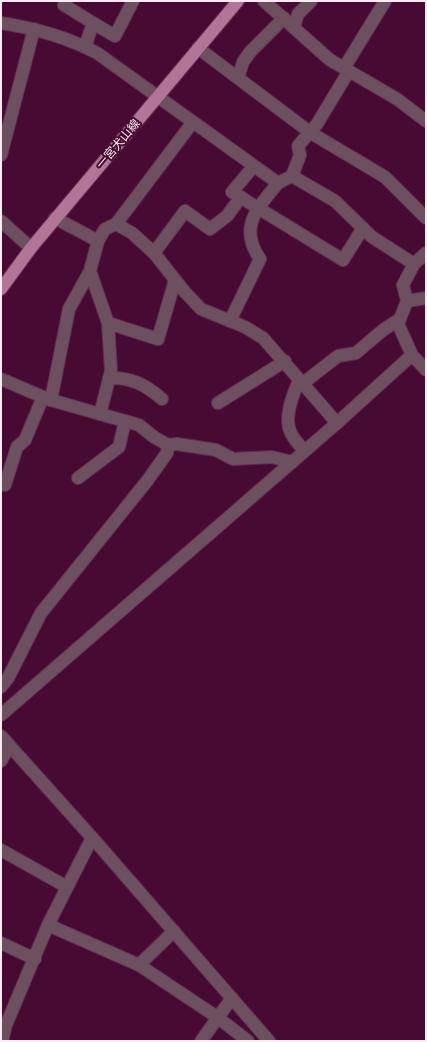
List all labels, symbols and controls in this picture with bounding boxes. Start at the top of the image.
street label: 一宮犬山線 [93,116,143,171]

